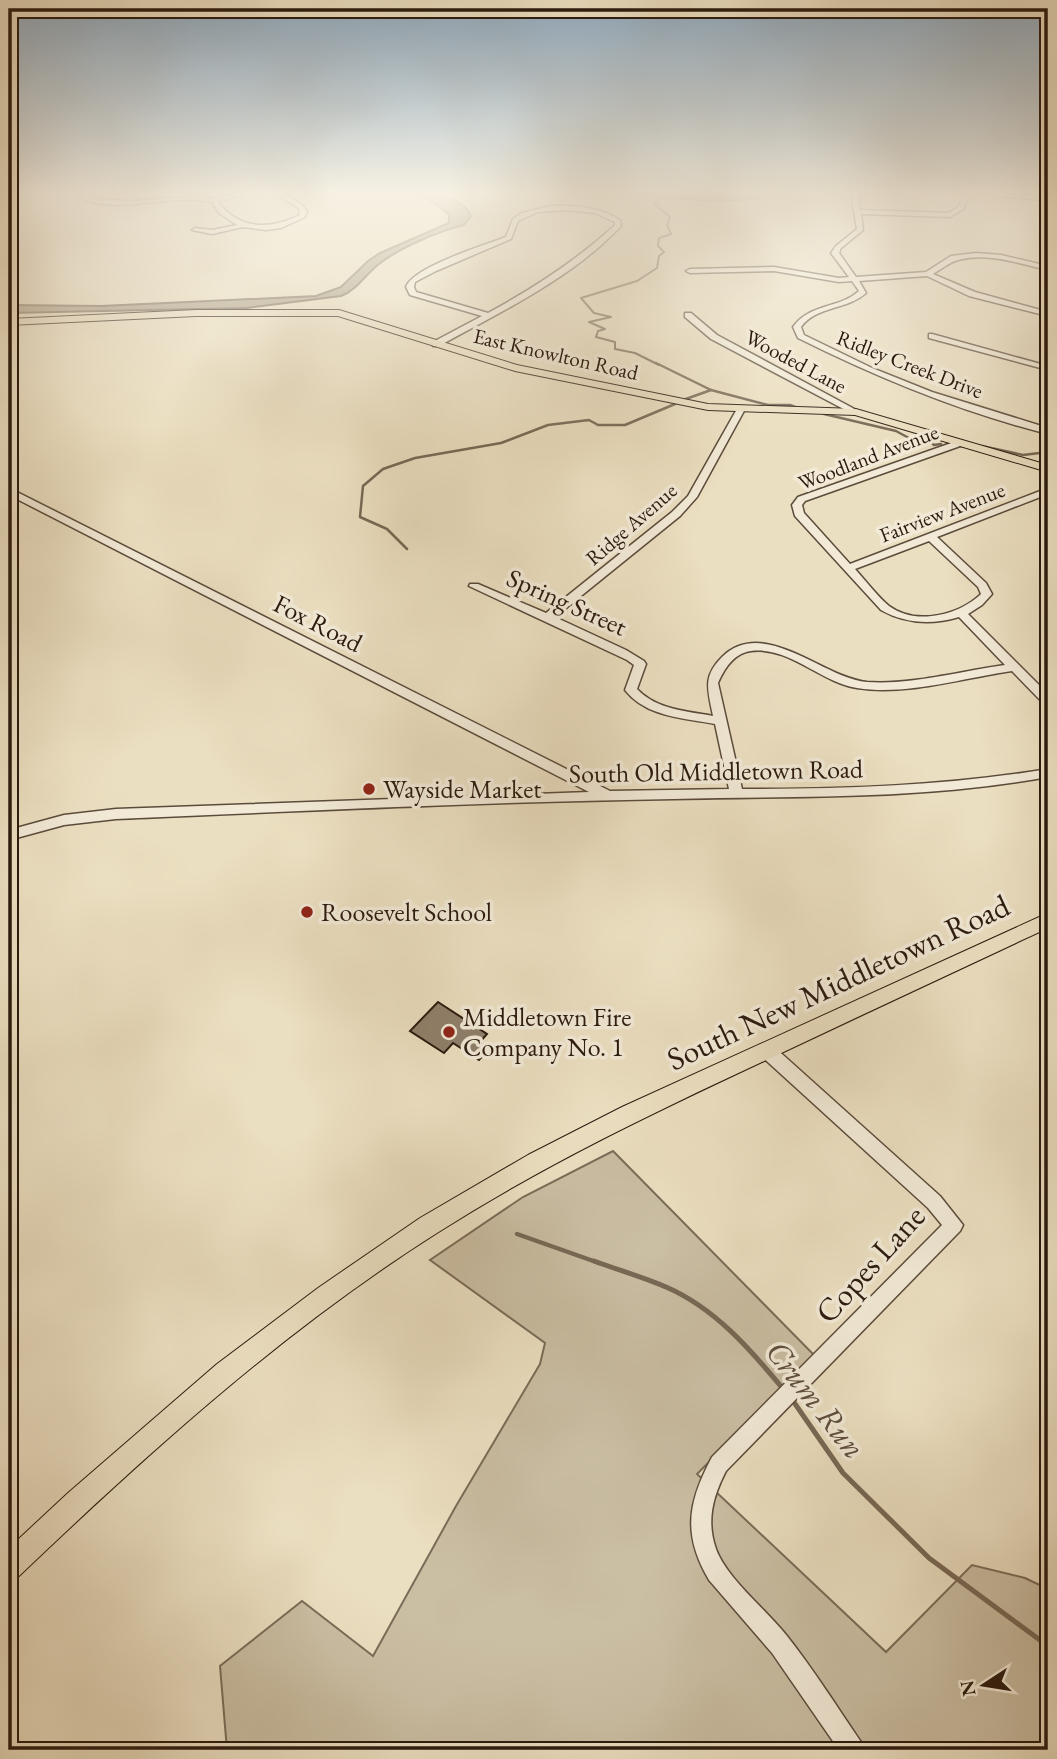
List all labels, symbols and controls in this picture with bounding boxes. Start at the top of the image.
street label: East Knowlton Road [471,322,641,386]
street label: Wooded Lane [741,323,851,399]
street label: Ridley Creek Drive [833,324,987,404]
street label: Woodland Avenue [794,418,942,496]
street label: Fairview Avenue [876,476,1008,548]
street label: Ridge Avenue [580,477,682,571]
street label: Spring Street [502,560,632,644]
street label: Fox Road [268,586,369,660]
street label: South Old Middletown Road [569,751,864,791]
place label: Wayside Market [383,772,541,806]
marker: Wayside Market [361,781,377,797]
street label: South New Middletown Road [660,884,1017,1080]
place label: Roosevelt School [321,895,492,929]
marker: Roosevelt School [299,904,315,920]
place label: Middletown Fire Company No. 1 [463,1000,631,1064]
marker: Middletown Fire Company No. 1 [441,1024,457,1040]
street label: Copes Lane [806,1196,934,1332]
water label: Crum Run [756,1331,876,1467]
north arrow [948,1650,1018,1720]
text: N [954,1678,982,1699]

